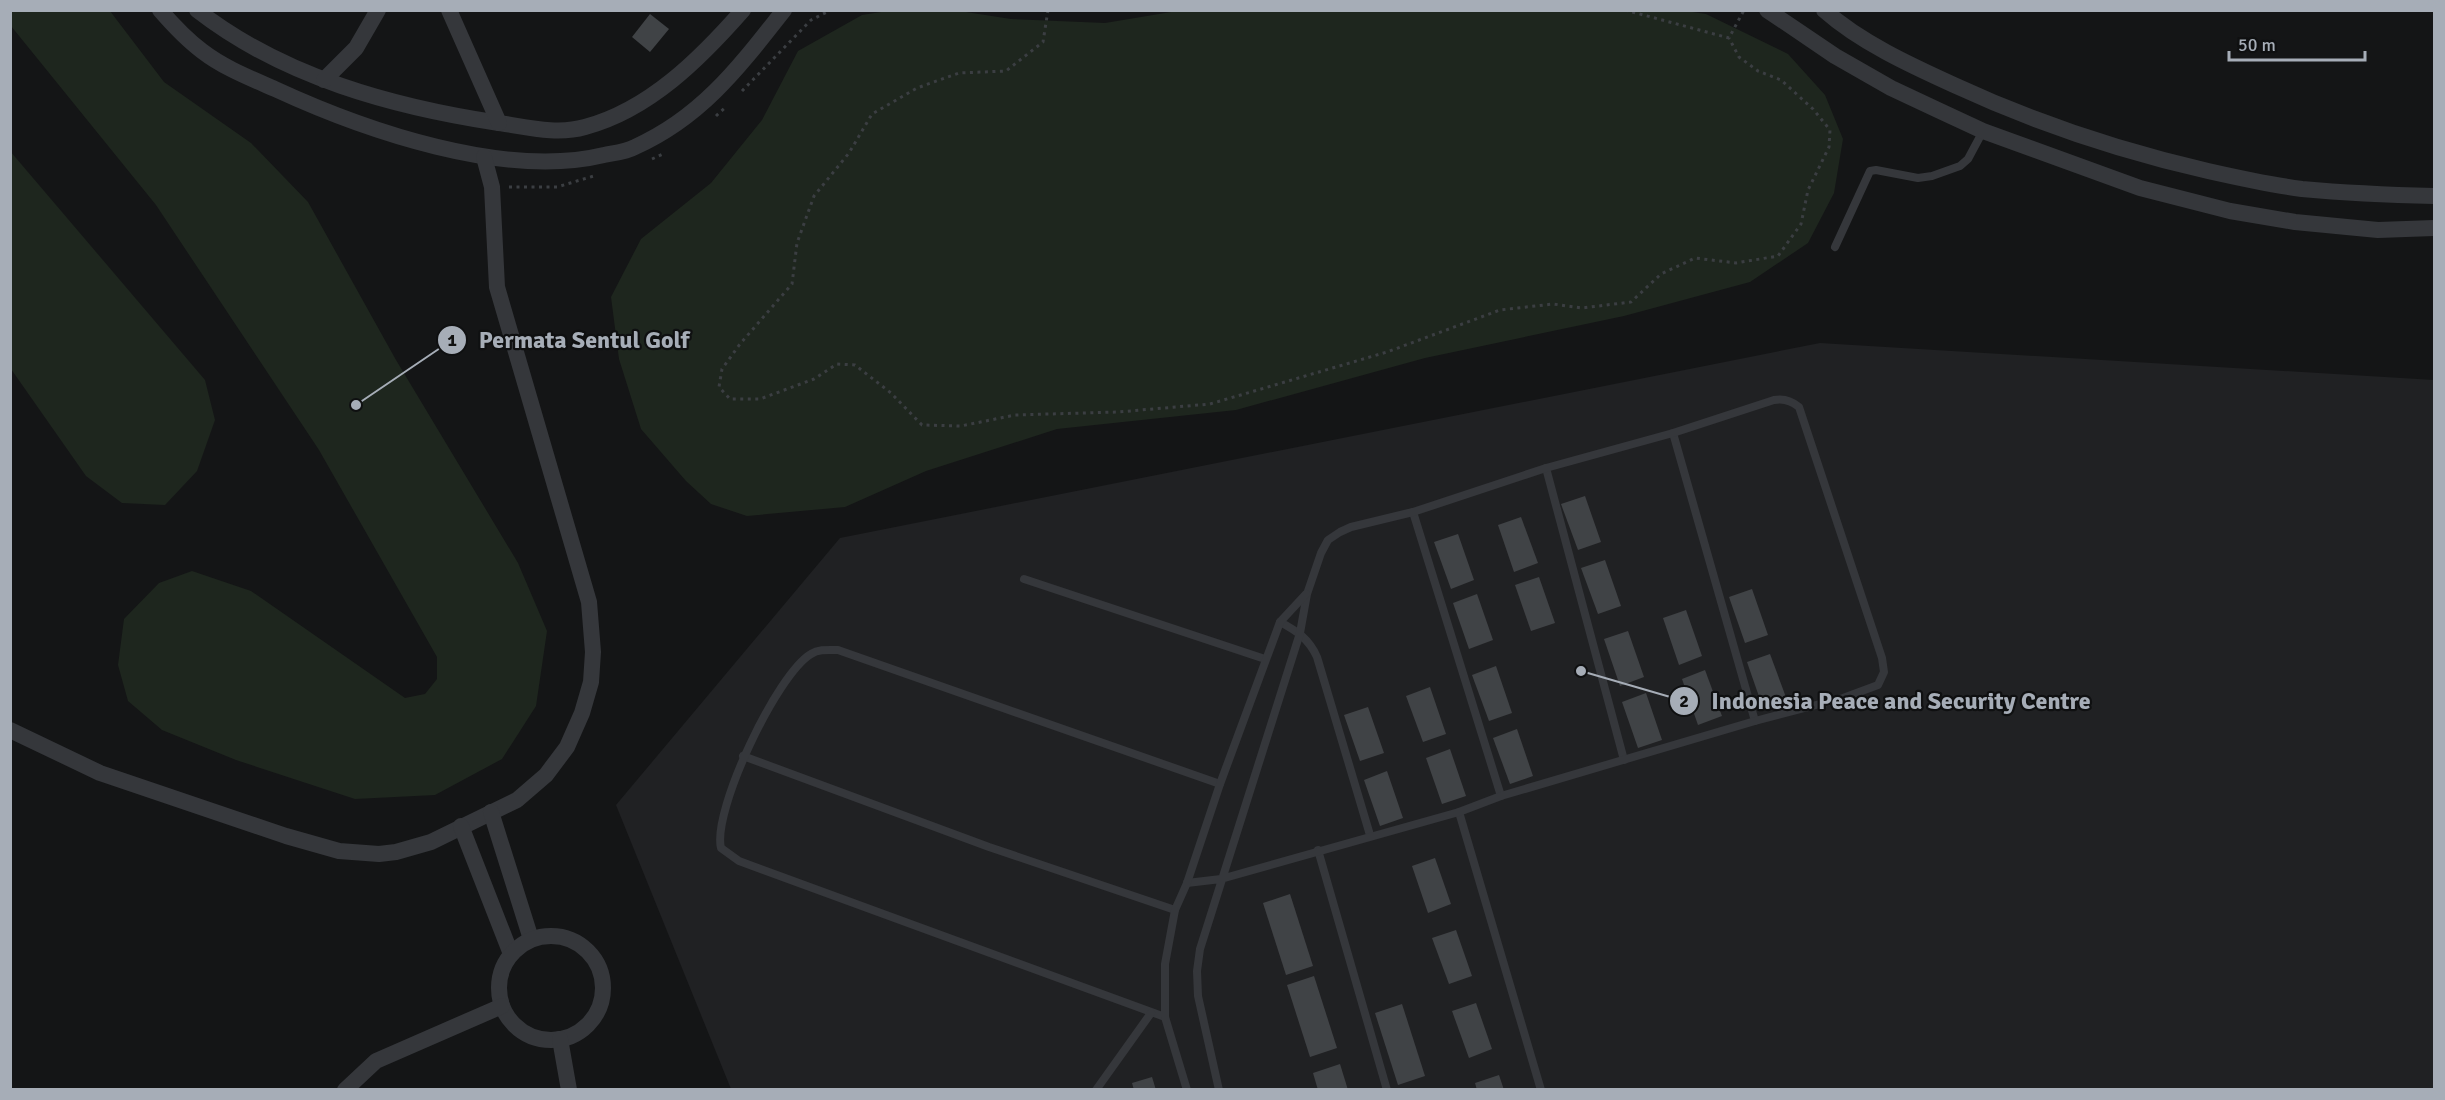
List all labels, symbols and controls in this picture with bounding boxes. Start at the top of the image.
scale bar [2229,24,2366,62]
text: 50 m [2238,34,2276,56]
callout: Permata Sentul Golf [437,319,702,361]
text: Permata Sentul Golf [479,325,691,355]
text: 1 [447,329,457,351]
callout: Indonesia Peace and Security Centre [1669,680,2102,722]
text: Indonesia Peace and Security Centre [1711,686,2091,716]
text: 2 [1679,690,1689,712]

